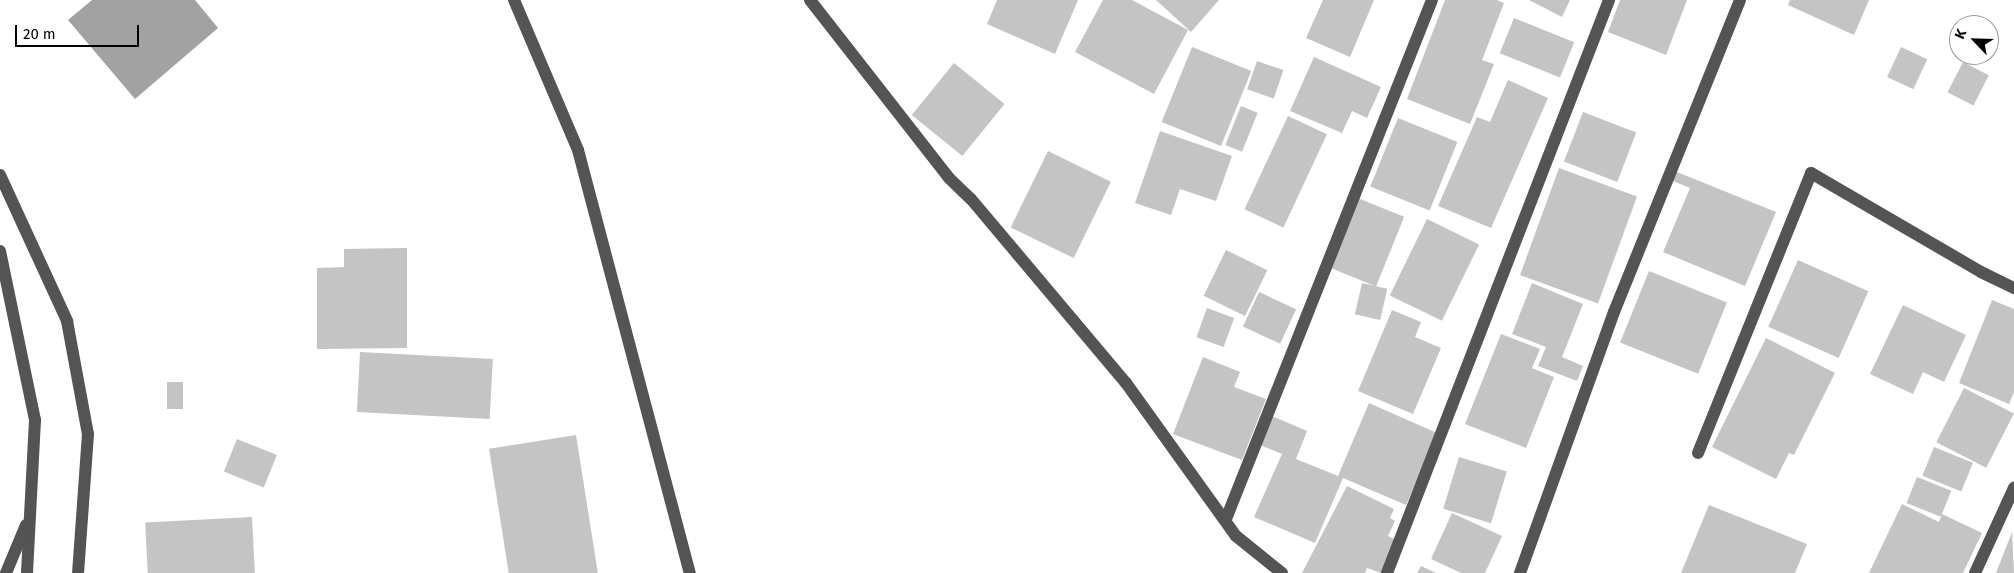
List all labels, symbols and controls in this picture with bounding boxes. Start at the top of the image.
scale bar [18,15,141,47]
north arrow [1949,15,1999,65]
text: 20 m [23,25,56,43]
text: K [1951,27,1970,42]

